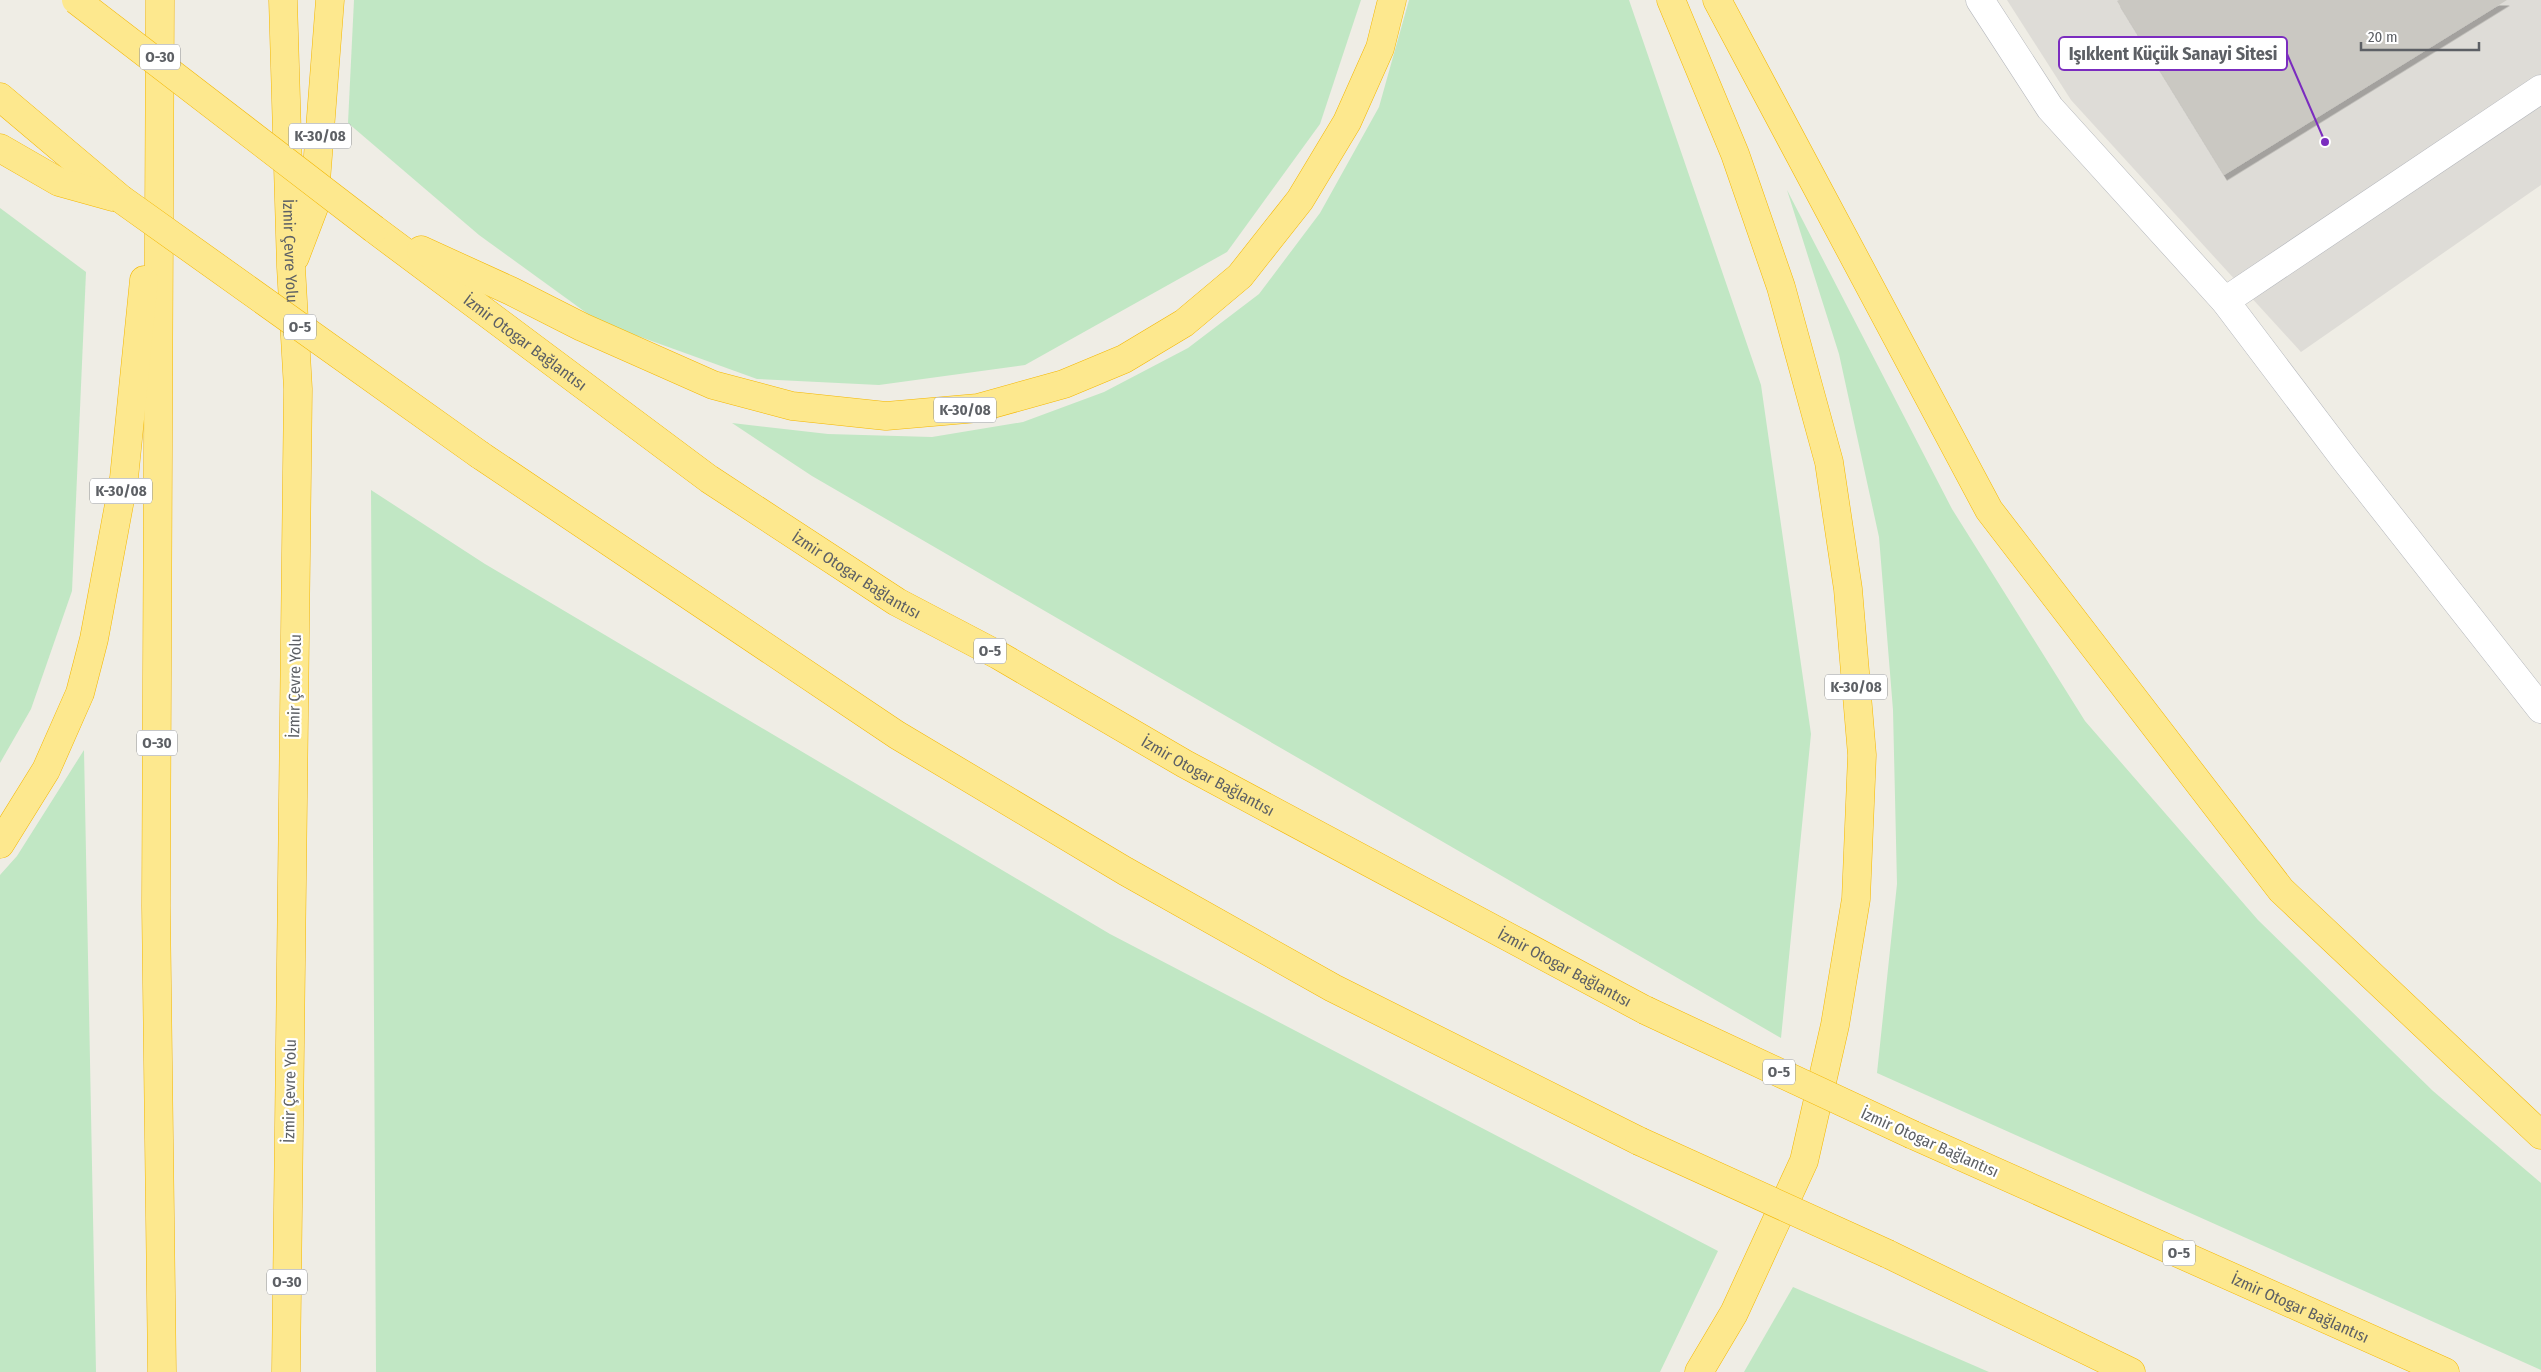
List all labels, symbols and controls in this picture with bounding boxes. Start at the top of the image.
scale bar [2361,20,2478,52]
text: 20 m [2368,28,2398,46]
callout: Işıkkent Küçük Sanayi Sitesi [2059,37,2287,70]
text: Işıkkent Küçük Sanayi Sitesi [2069,43,2277,65]
road number: O-30 [140,44,180,70]
road number: K-30/08 [289,124,351,148]
street label: İzmir Çevre Yolu [279,199,302,303]
street label: İzmir Otogar Bağlantısı [460,290,590,395]
road number: O-5 [284,314,316,340]
road number: K-30/08 [934,398,996,422]
road number: K-30/08 [90,478,152,504]
street label: İzmir Otogar Bağlantısı [789,527,924,623]
street label: İzmir Çevre Yolu [284,634,306,738]
road number: O-5 [974,638,1006,664]
road number: K-30/08 [1825,674,1887,700]
road number: O-30 [137,730,177,756]
street label: İzmir Otogar Bağlantısı [1138,732,1278,820]
street label: İzmir Otogar Bağlantısı [1495,924,1635,1011]
street label: İzmir Çevre Yolu [279,1039,301,1143]
road number: O-5 [1763,1060,1795,1084]
street label: İzmir Otogar Bağlantısı [1858,1104,2002,1181]
road number: O-5 [2163,1240,2195,1266]
street label: İzmir Otogar Bağlantısı [2228,1269,2372,1347]
road number: O-30 [267,1270,307,1294]

